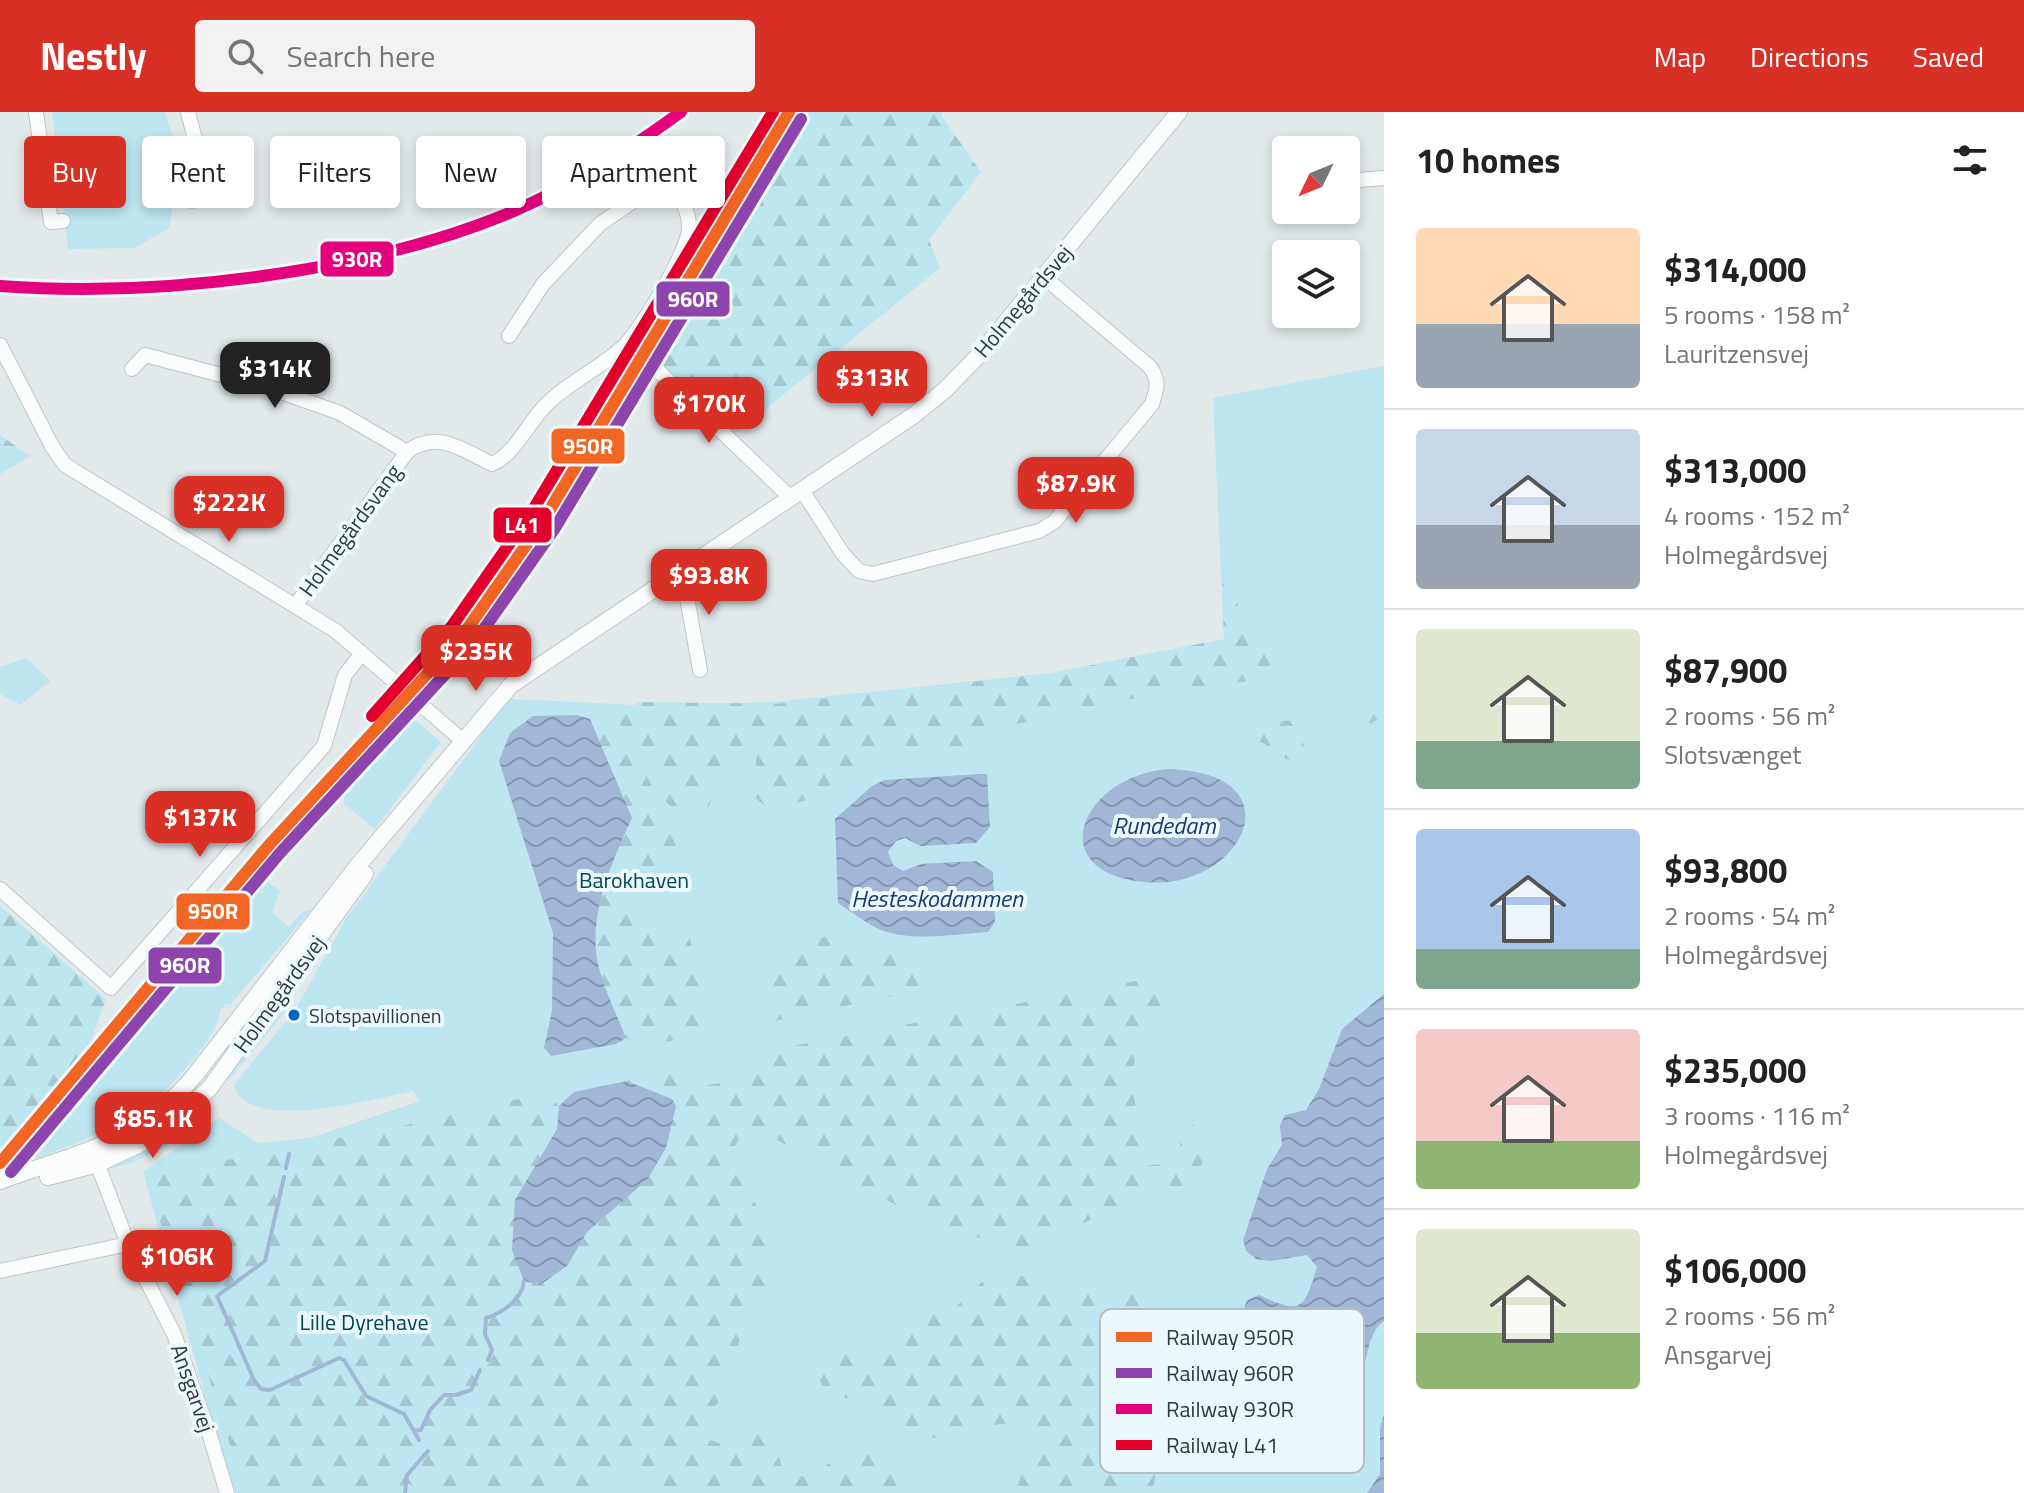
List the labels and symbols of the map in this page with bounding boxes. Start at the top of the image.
north arrow [1272,136,1360,224]
street label: Holmegårdsvej [965,237,1081,365]
line badge: 930R [319,240,395,278]
text: 930R [332,242,382,276]
line badge: 960R [655,280,731,318]
text: 960R [668,282,718,316]
pin: $314K [219,342,331,410]
pin: $313K [816,351,928,419]
pin: $170K [653,377,765,445]
line badge: 950R [550,427,626,465]
text: 950R [563,429,613,463]
street label: Holmegårdsvang [290,457,410,603]
pin: $87.9K [1011,457,1141,525]
pin: $222K [173,476,285,544]
line badge: L41 [492,506,553,544]
text: L41 [504,508,540,542]
pin: $93.8K [644,549,774,617]
pin: $235K [420,625,532,693]
pin: $137K [144,791,256,859]
water label: Rundedam [1112,807,1217,843]
park label: Barokhaven [579,863,689,897]
water label: Hesteskodammen [851,880,1024,916]
line badge: 950R [175,892,251,931]
text: 950R [188,894,238,928]
street label: Holmegårdsvej [225,928,333,1060]
line badge: 960R [147,946,223,985]
text: 960R [160,948,210,982]
place label: Slotspavillionen [309,1000,441,1031]
marker: Slotspavillionen [286,1007,302,1023]
pin: $85.1K [88,1092,218,1160]
pin: $106K [121,1230,233,1298]
park label: Lille Dyrehave [299,1305,429,1339]
legend [1100,1309,1364,1473]
text: Railway 950R [1166,1320,1294,1354]
street label: Ansgarvej [162,1339,224,1437]
text: Railway 960R [1166,1356,1294,1390]
text: Railway 930R [1166,1392,1294,1426]
text: Railway L41 [1166,1428,1279,1462]

